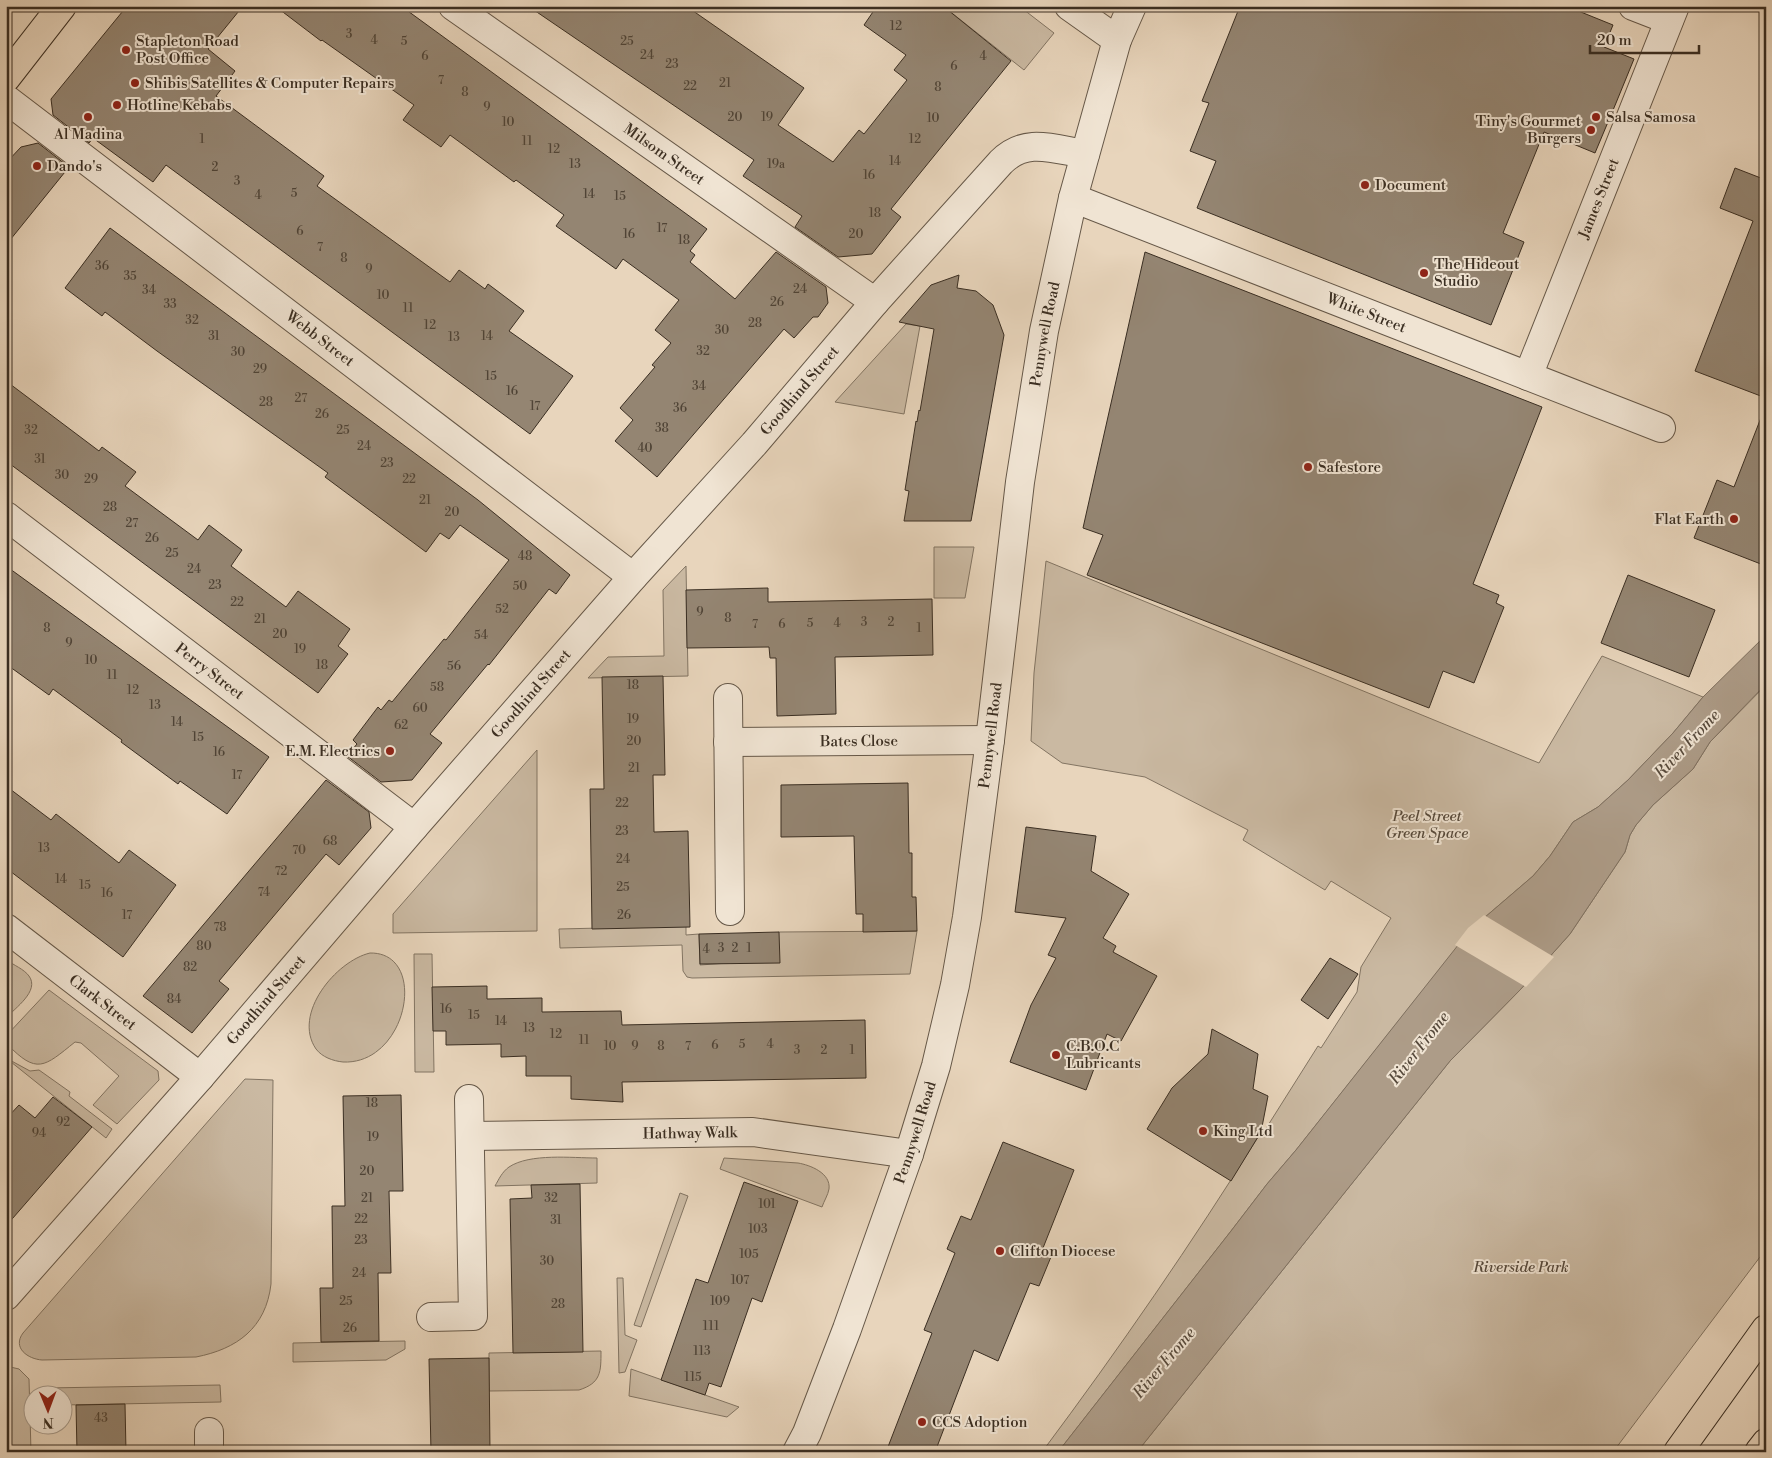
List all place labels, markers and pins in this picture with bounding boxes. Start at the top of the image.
place label: Stapleton Road Post Office [136,32,239,68]
marker: Stapleton Road Post Office [120,44,132,56]
place label: Shibis Satellites & Computer Repairs [145,74,394,93]
marker: Shibis Satellites & Computer Repairs [129,77,141,89]
place label: Hotline Kebabs [127,96,232,115]
marker: Hotline Kebabs [111,99,123,111]
place label: Salsa Samosa [1606,108,1696,127]
marker: Al Madina [82,111,94,123]
marker: Salsa Samosa [1590,111,1602,123]
place label: Tiny's Gourmet Burgers [1476,112,1582,148]
marker: Tiny's Gourmet Burgers [1585,124,1597,136]
place label: Al Madina [53,125,123,144]
place label: Dando's [47,157,102,176]
marker: Dando's [31,160,43,172]
place label: Document [1375,176,1447,195]
marker: Document [1359,179,1371,191]
place label: The Hideout Studio [1434,255,1520,291]
marker: The Hideout Studio [1418,267,1430,279]
place label: Safestore [1318,458,1381,477]
marker: Safestore [1302,461,1314,473]
place label: Flat Earth [1654,510,1724,529]
marker: Flat Earth [1728,513,1740,525]
place label: E.M. Electrics [285,742,380,761]
marker: E.M. Electrics [384,745,396,757]
place label: C.B.O.C Lubricants [1066,1037,1141,1073]
marker: C.B.O.C Lubricants [1050,1049,1062,1061]
place label: King Ltd [1213,1122,1273,1141]
marker: King Ltd [1197,1125,1209,1137]
place label: Clifton Diocese [1010,1242,1116,1261]
marker: Clifton Diocese [994,1245,1006,1257]
place label: CCS Adoption [932,1413,1028,1432]
marker: CCS Adoption [916,1416,928,1428]

